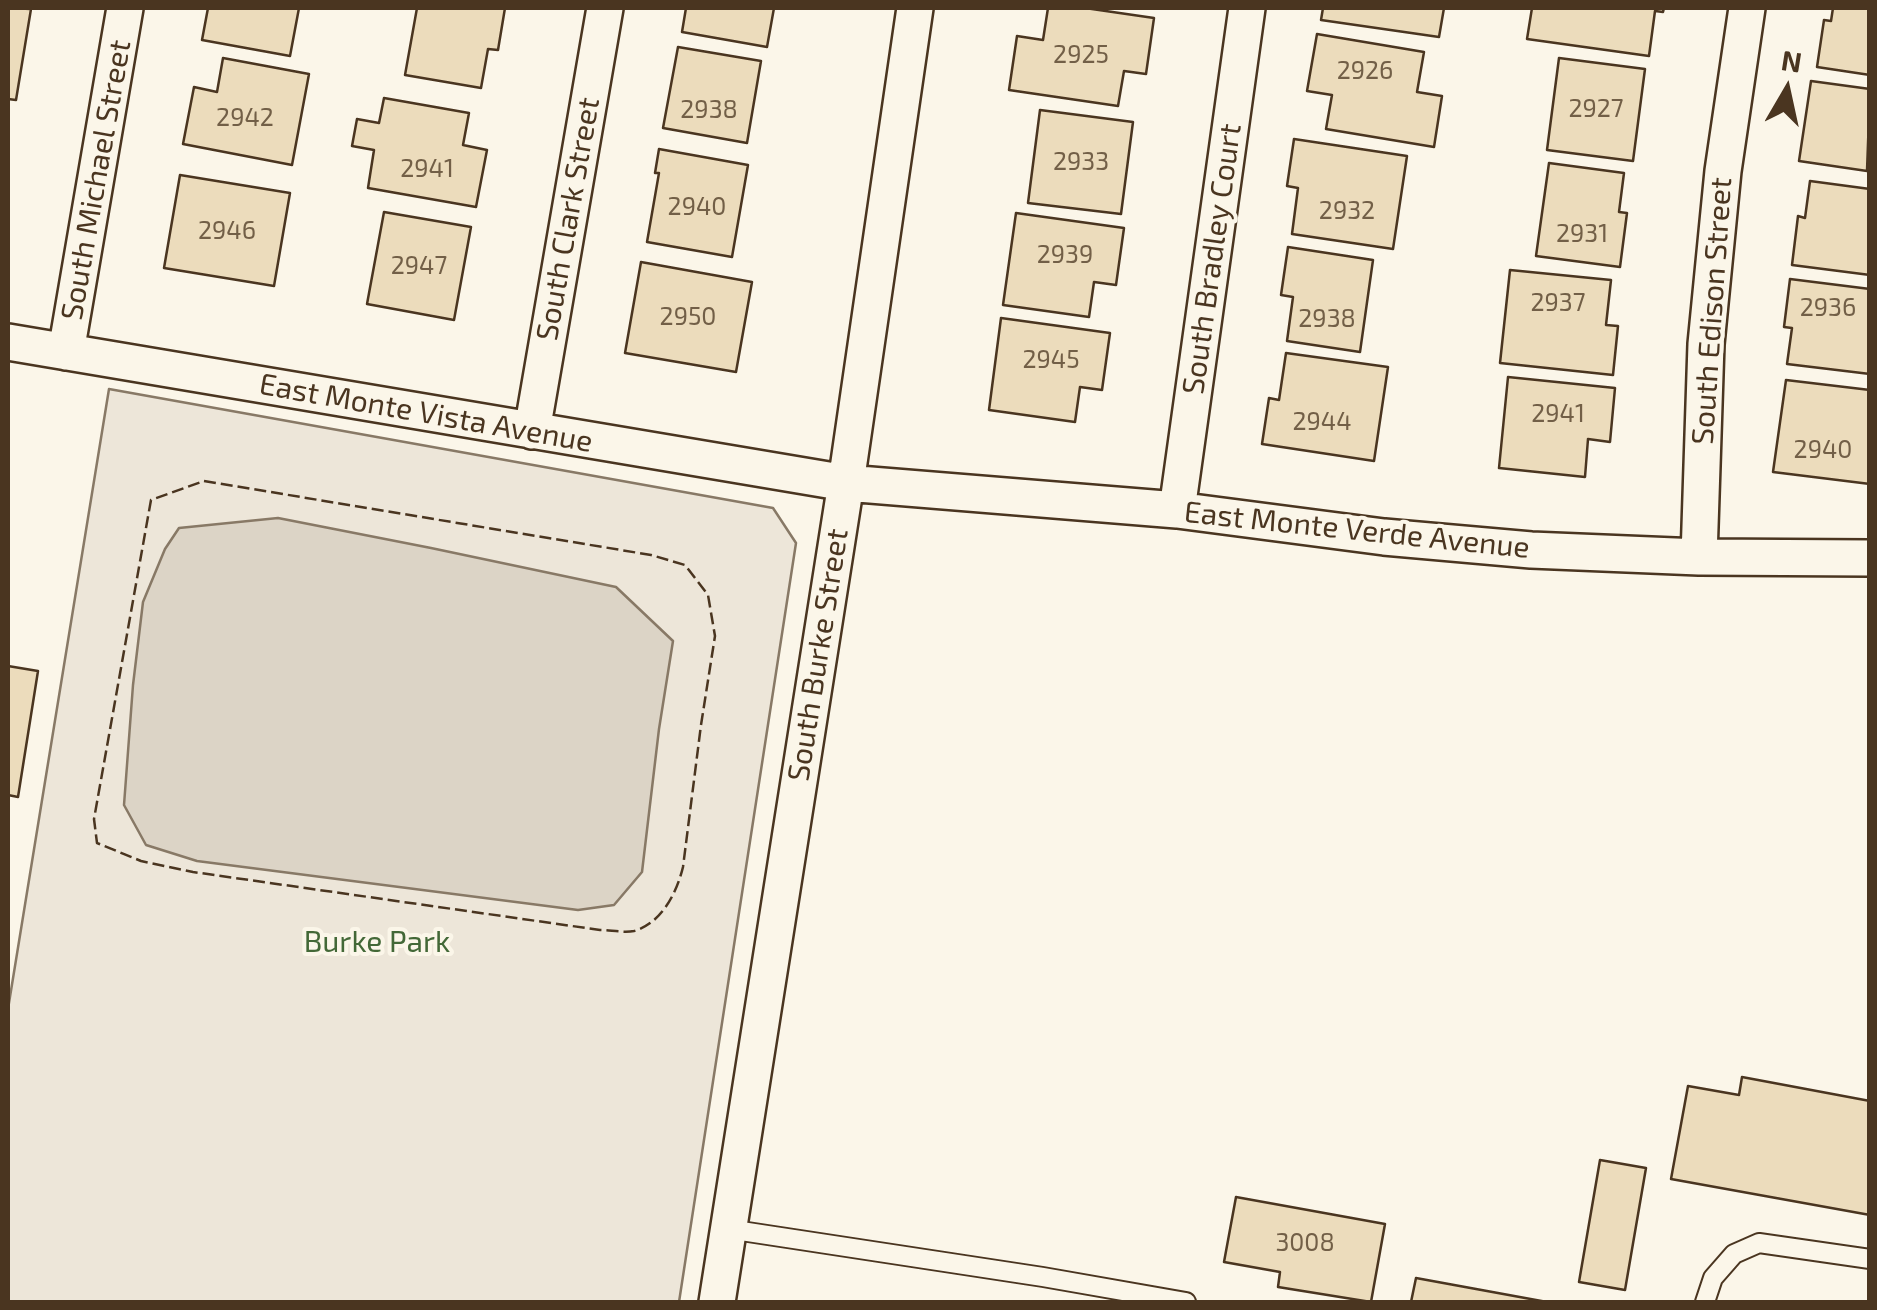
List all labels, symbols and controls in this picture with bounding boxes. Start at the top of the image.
street label: South Michael Street [54,37,138,323]
house number: 2925 [1053,40,1109,70]
north arrow [1737,40,1837,140]
text: N [1779,42,1804,79]
house number: 2926 [1337,56,1393,86]
house number: 2927 [1568,94,1624,124]
street label: South Clark Street [529,95,607,343]
house number: 2938 [680,95,738,125]
house number: 2942 [216,103,274,133]
street label: South Bradley Court [1175,121,1249,397]
house number: 2933 [1053,147,1109,177]
house number: 2941 [400,154,454,184]
street label: South Edison Street [1685,176,1739,446]
house number: 2940 [668,192,726,222]
house number: 2932 [1319,196,1375,226]
house number: 2946 [198,216,256,246]
house number: 2931 [1556,219,1608,249]
house number: 2939 [1037,240,1093,270]
house number: 2947 [391,251,447,281]
house number: 2937 [1530,288,1586,318]
house number: 2936 [1800,293,1856,323]
house number: 2950 [660,302,716,332]
house number: 2938 [1298,304,1356,334]
house number: 2945 [1022,345,1080,375]
street label: East Monte Vista Avenue [257,366,595,460]
house number: 2941 [1531,399,1585,429]
house number: 2944 [1292,407,1352,437]
house number: 2940 [1794,435,1852,465]
street label: East Monte Verde Avenue [1183,494,1531,566]
street label: South Burke Street [780,526,856,784]
park label: Burke Park [304,924,450,960]
house number: 3008 [1275,1228,1335,1258]

